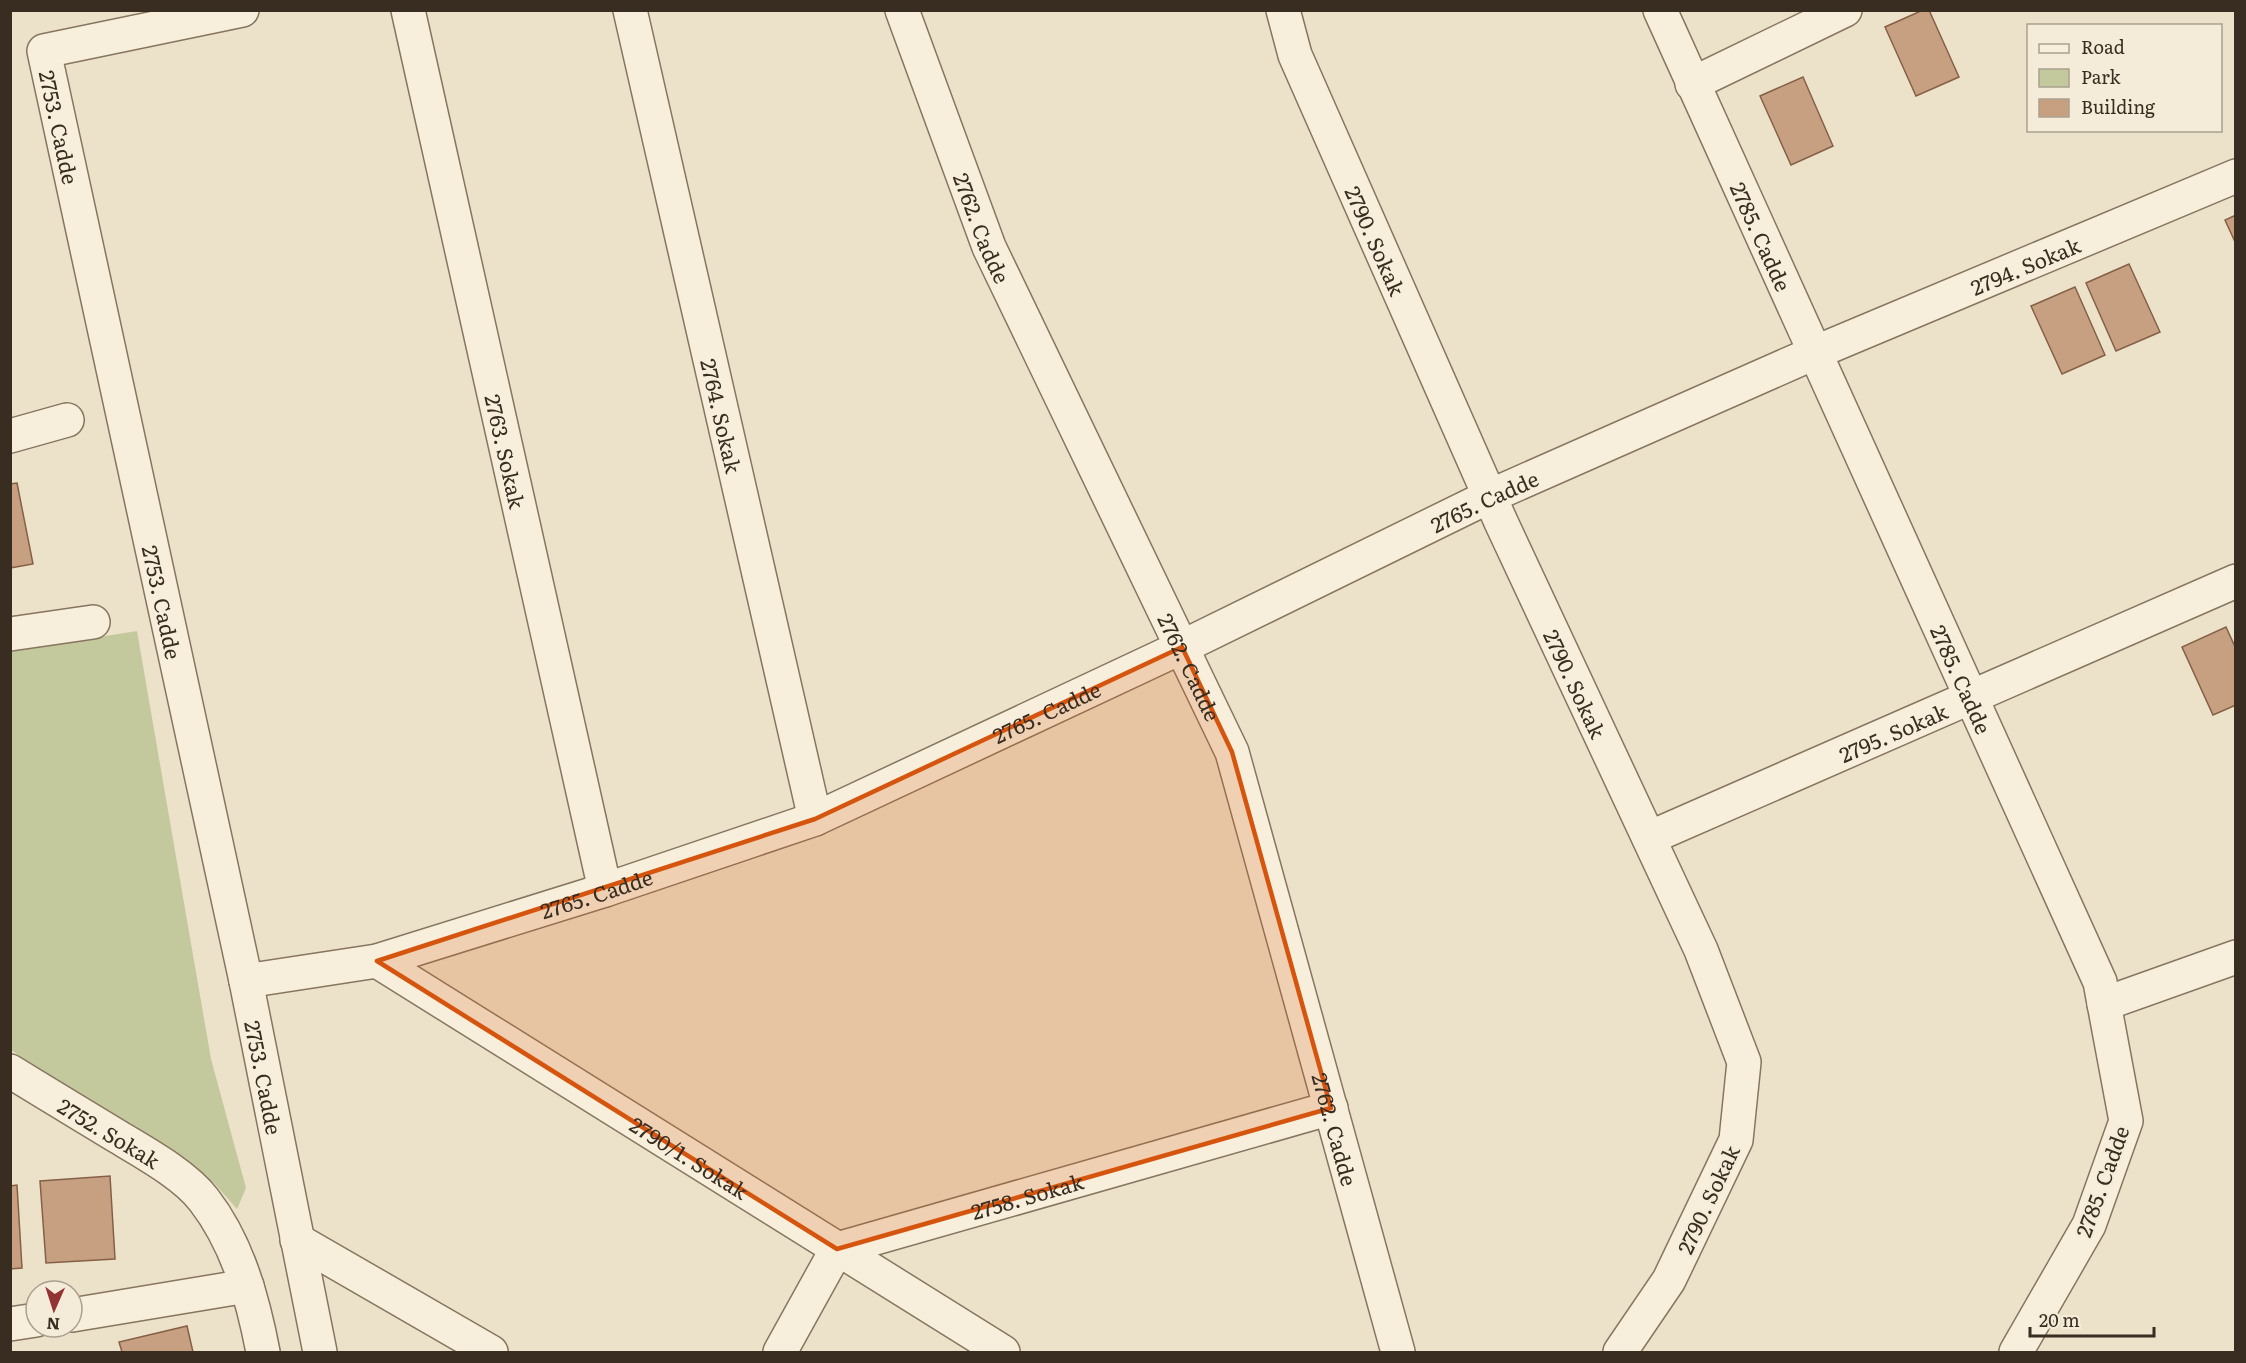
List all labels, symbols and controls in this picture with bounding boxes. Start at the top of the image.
legend [2027,24,2222,132]
text: Road [2081,33,2125,60]
text: Park [2081,63,2122,90]
street label: 2753. Cadde [33,67,88,187]
text: Building [2081,93,2156,120]
street label: 2762. Cadde [947,168,1019,288]
street label: 2785. Cadde [1724,176,1800,295]
street label: 2790. Sokak [1339,180,1415,300]
street label: 2794. Sokak [1965,228,2085,301]
street label: 2764. Sokak [695,355,751,476]
street label: 2763. Sokak [479,391,535,511]
street label: 2765. Cadde [1424,461,1543,539]
street label: 2753. Cadde [136,542,191,662]
street label: 2762. Cadde [1152,607,1230,726]
street label: 2785. Cadde [1925,619,2001,738]
street label: 2790. Sokak [1538,624,1615,743]
street label: 2765. Cadde [987,672,1105,749]
street label: 2795. Sokak [1834,694,1952,769]
street label: 2765. Cadde [536,860,656,925]
street label: 2753. Cadde [239,1017,292,1137]
street label: 2762. Cadde [1306,1069,1367,1189]
street label: 2752. Sokak [53,1089,167,1175]
street label: 2790/1. Sokak [625,1108,755,1205]
street label: 2785. Cadde [2067,1121,2135,1241]
street label: 2790. Sokak [1668,1139,1746,1258]
street label: 2758. Sokak [967,1164,1087,1226]
north arrow [24,1279,84,1339]
scale bar [2030,1300,2154,1338]
text: 20 m [2039,1306,2080,1333]
text: N [46,1313,61,1337]

